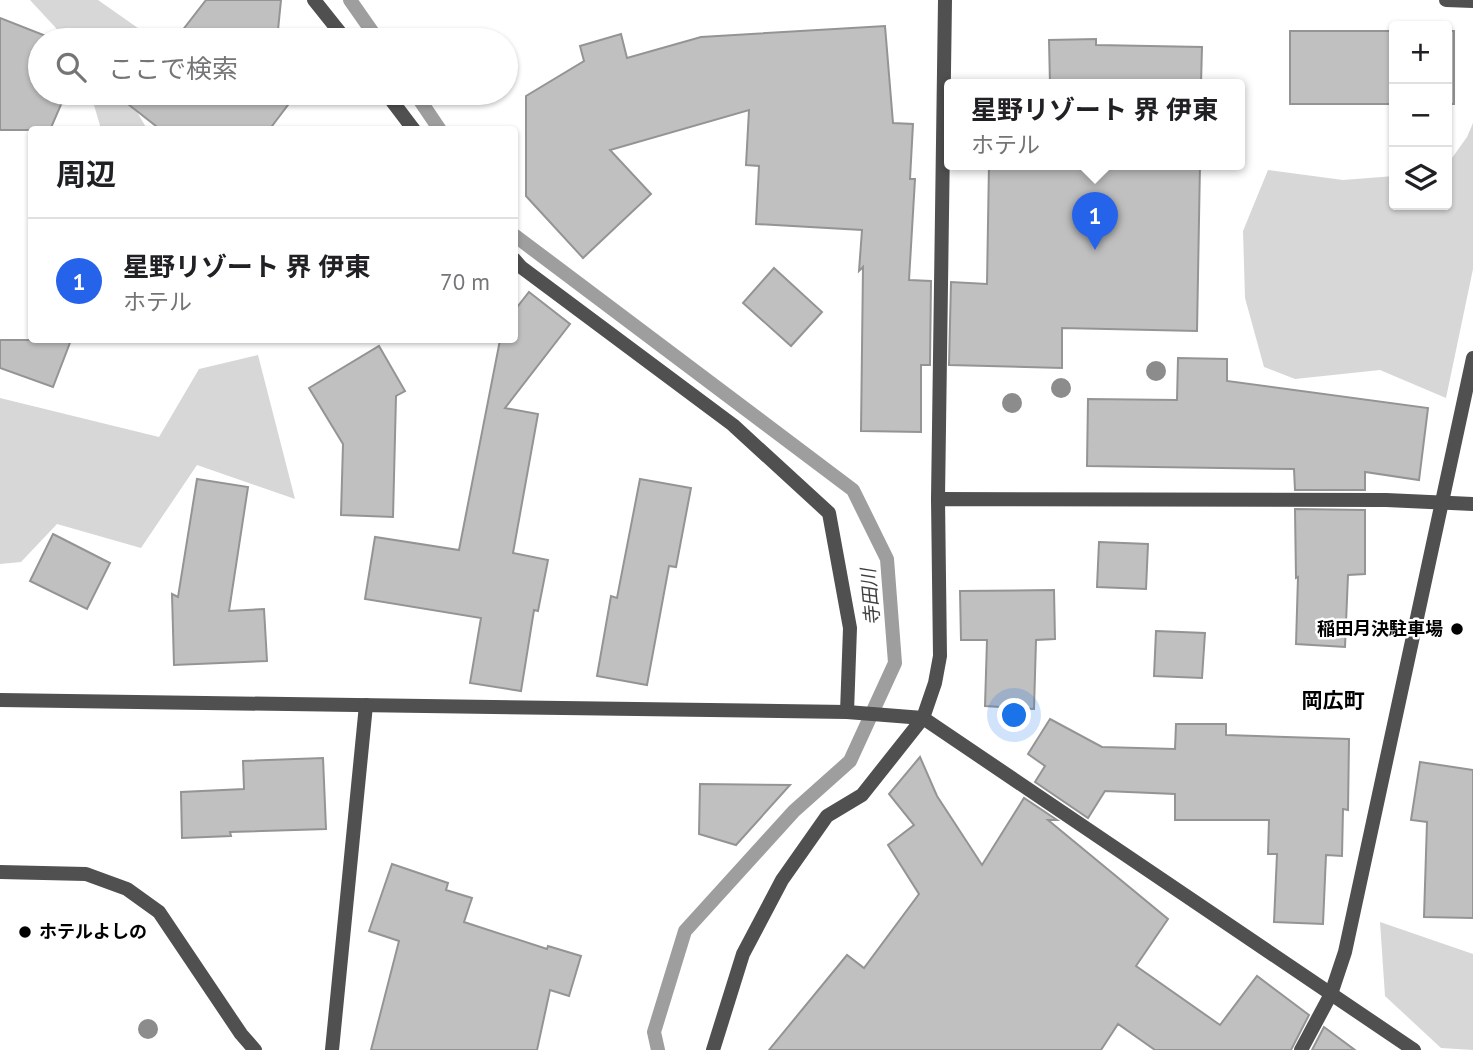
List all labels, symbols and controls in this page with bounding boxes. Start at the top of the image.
map controls [1389,21,1452,210]
button: + [1389,21,1452,84]
search box [28,28,518,105]
icon: search [52,48,90,86]
text: ここで検索 [108,52,238,85]
popup [944,79,1245,170]
button: − [1389,84,1452,147]
text: 星野リゾート 界 伊東 [971,93,1218,126]
text: ホテル [971,130,1040,159]
button: layers [1389,147,1452,210]
text: 周辺 [56,154,116,193]
pin: 1 [1072,192,1118,250]
text: 星野リゾート 界 伊東 [123,250,370,283]
text: 1 [72,267,86,296]
text: 70 m [440,267,490,296]
text: ホテル [123,287,192,316]
water label: 寺田川 [855,566,884,626]
place label: 稲田月決駐車場 [1317,617,1443,640]
marker: 稲田月決駐車場 [1449,621,1465,637]
district label: 岡広町 [1302,687,1365,714]
your location [997,698,1031,732]
place label: ホテルよしの [39,920,147,943]
marker: ホテルよしの [17,924,33,940]

